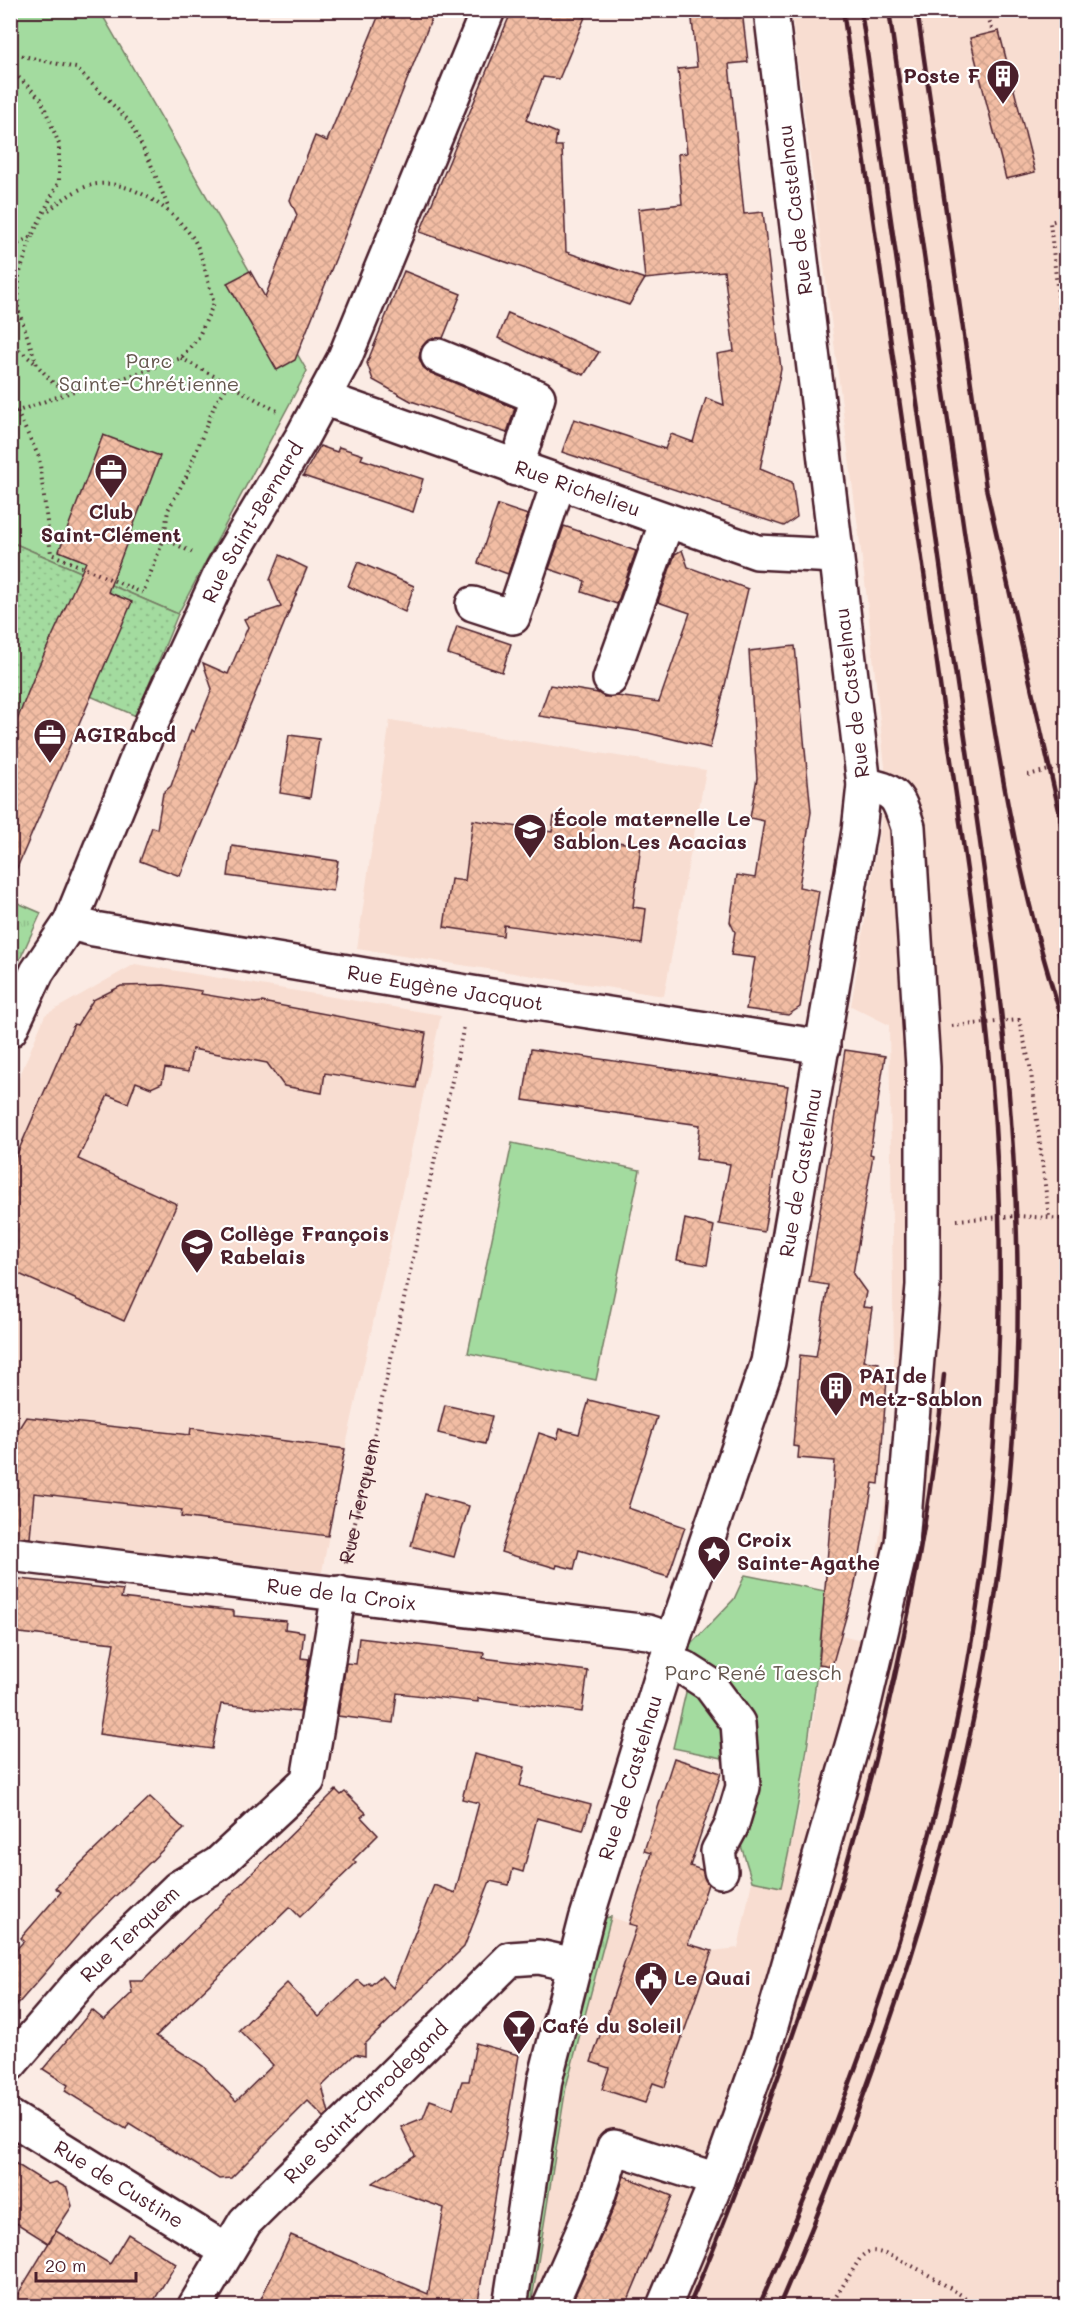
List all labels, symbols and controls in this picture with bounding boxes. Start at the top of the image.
building icon: Poste F [985,58,1021,105]
place label: Poste F [903,62,980,88]
street label: Rue de Castelnau [771,124,817,297]
park label: Parc Sainte-Chrétienne [59,347,239,396]
street label: Rue Saint-Bernard [195,436,308,607]
office icon: Club Saint-Clément [93,452,129,499]
street label: Rue Richelieu [511,453,644,522]
place label: Club Saint-Clément [41,498,181,547]
street label: Rue de Castelnau [828,607,874,780]
office icon: AGIRabcd [32,717,68,764]
place label: AGIRabcd [73,721,176,747]
place label: École maternelle Le Sablon Les Acacias [553,805,751,854]
school or university icon: École maternelle Le Sablon Les Acacias [512,812,548,859]
street label: Rue Eugène Jacquot [345,958,545,1016]
street label: Rue de Castelnau [772,1086,827,1259]
place label: Collège François Rabelais [220,1220,389,1269]
school or university icon: Collège François Rabelais [179,1227,215,1274]
place label: PAI de Metz-Sablon [859,1362,982,1411]
building icon: PAI de Metz-Sablon [818,1370,854,1417]
street label: Rue Terquem [332,1435,385,1566]
place label: Croix Sainte-Agathe [737,1526,880,1575]
place icon: Croix Sainte-Agathe [696,1534,732,1581]
street label: Rue de la Croix [265,1572,418,1616]
park label: Parc René Taesch [665,1659,841,1685]
street label: Rue de Castelnau [591,1692,667,1863]
street label: Rue Terquem [74,1880,185,1987]
public building icon: Le Quai [633,1960,669,2007]
place label: Le Quai [674,1964,751,1990]
bar icon: Café du Soleil [501,2008,537,2055]
place label: Café du Soleil [542,2012,681,2038]
street label: Rue Saint-Chrodegand [277,2014,453,2189]
street label: Rue de Custine [50,2134,189,2233]
scale bar [36,2245,136,2283]
text: 20 m [45,2253,86,2277]

